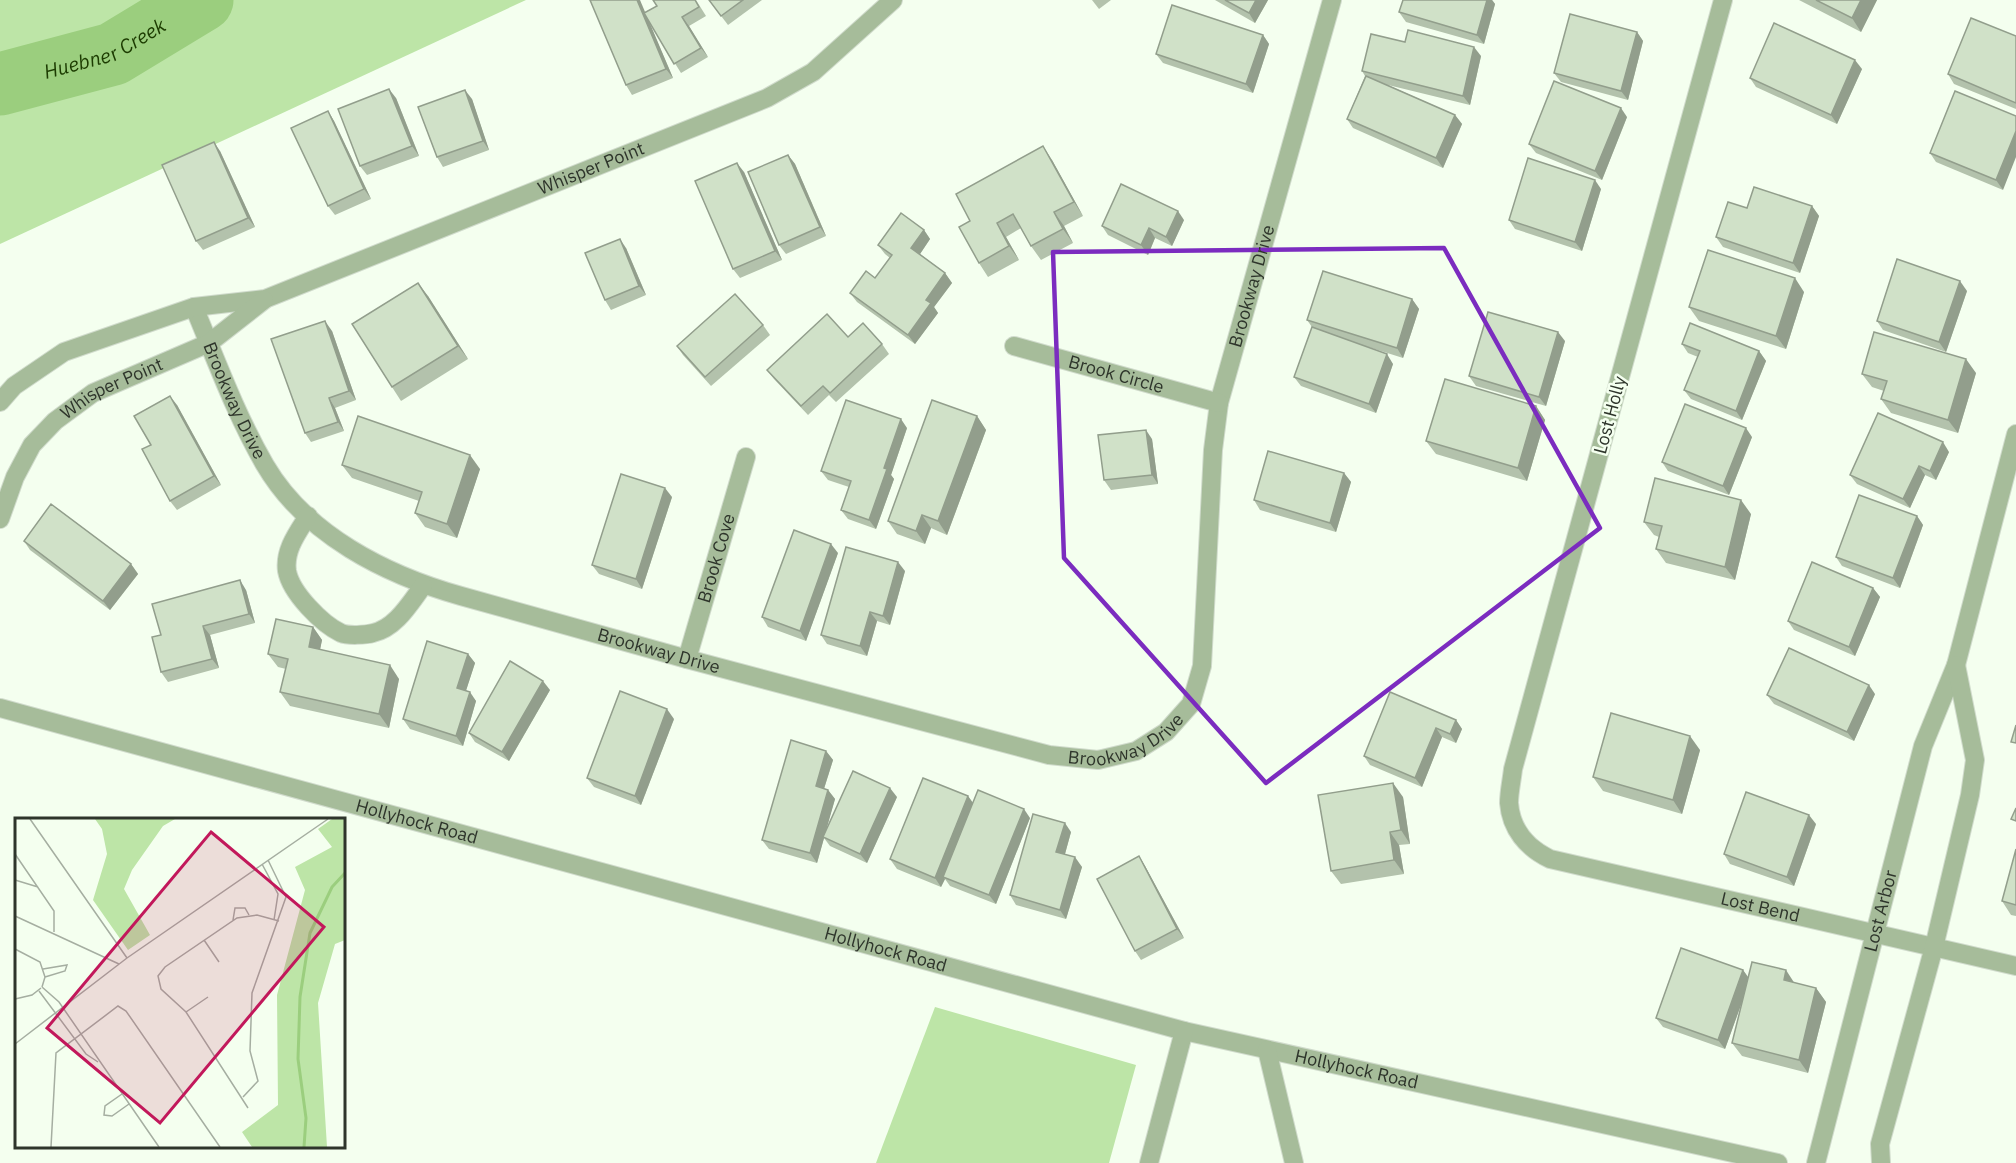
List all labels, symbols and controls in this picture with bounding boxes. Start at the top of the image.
water label: Huebner Creek [41,11,171,85]
street label: Whisper Point [534,136,647,200]
street label: Brookway Drive [1223,222,1279,350]
street label: Brookway Drive [198,338,271,463]
street label: Brook Circle [1066,350,1167,398]
street label: Whisper Point [56,352,166,424]
street label: Lost Holly [1588,374,1631,456]
street label: Brook Cove [692,511,740,605]
street label: Brookway Drive [595,623,723,678]
street label: Brookway Drive [1067,708,1188,771]
street label: Hollyhock Road [353,794,481,849]
inset map [15,818,345,1148]
street label: Lost Arbor [1859,867,1902,954]
street label: Lost Bend [1719,887,1802,927]
street label: Hollyhock Road [822,921,950,977]
street label: Hollyhock Road [1293,1044,1421,1094]

